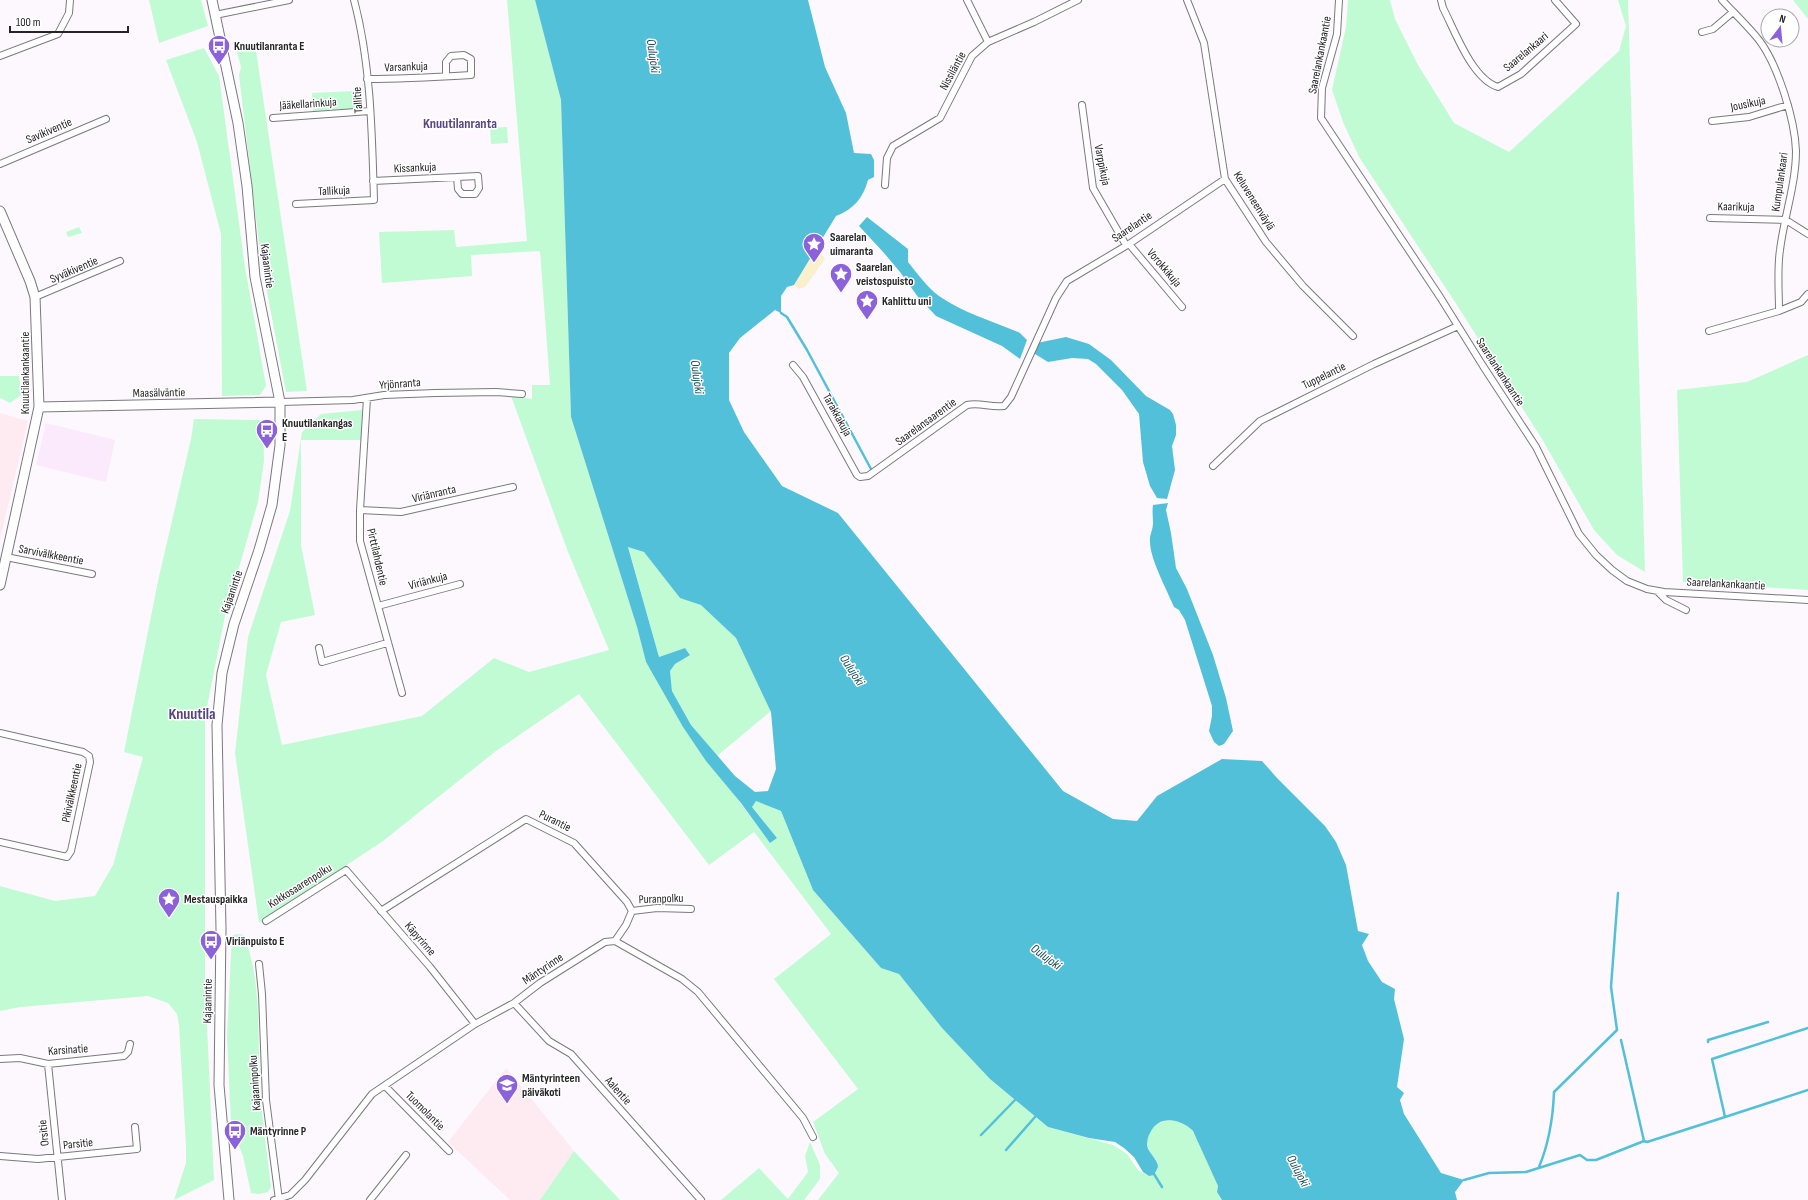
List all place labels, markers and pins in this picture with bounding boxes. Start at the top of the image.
bus stop icon: Knuutilanranta E [206,33,232,66]
place label: Knuutilanranta E [234,39,305,54]
place label: Saarelan uimaranta [830,230,873,259]
place icon: Saarelan uimaranta [801,231,827,264]
place label: Saarelan veistospuisto [856,260,913,289]
place icon: Saarelan veistospuisto [828,261,854,294]
place icon: Kahlittu uni [854,288,880,321]
place label: Kahlittu uni [882,294,931,309]
place label: Knuutilankangas E [282,416,353,445]
bus stop icon: Knuutilankangas E [254,417,280,450]
place icon: Mestauspaikka [156,886,182,919]
place label: Mestauspaikka [184,892,248,907]
bus stop icon: Viriänpuisto E [198,928,224,961]
place label: Viriänpuisto E [226,934,284,949]
place label: Mäntyrinteen päiväkoti [522,1071,580,1100]
school or university icon: Mäntyrinteen päiväkoti [494,1072,520,1105]
bus stop icon: Mäntyrinne P [222,1118,248,1151]
place label: Mäntyrinne P [250,1124,307,1139]

